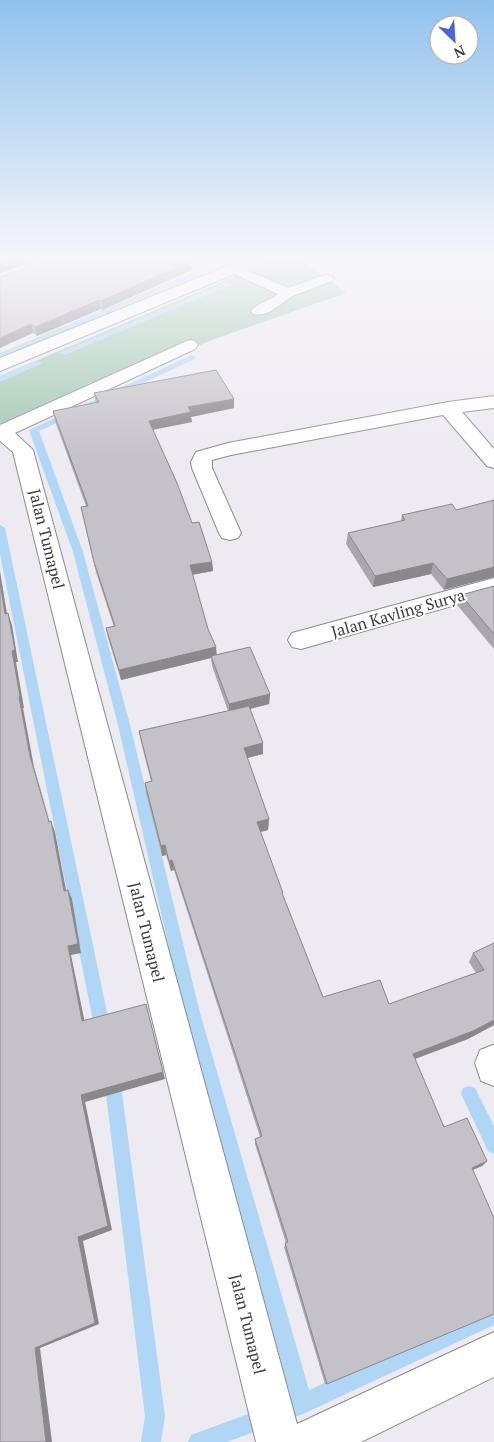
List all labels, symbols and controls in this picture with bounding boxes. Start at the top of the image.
north arrow [429,15,479,65]
text: N [451,41,469,63]
street label: Jalan Tumapel [24,487,70,591]
street label: Jalan Kavling Surya [329,583,467,643]
street label: Jalan Tumapel [124,880,170,984]
street label: Jalan Tumapel [225,1272,271,1376]

